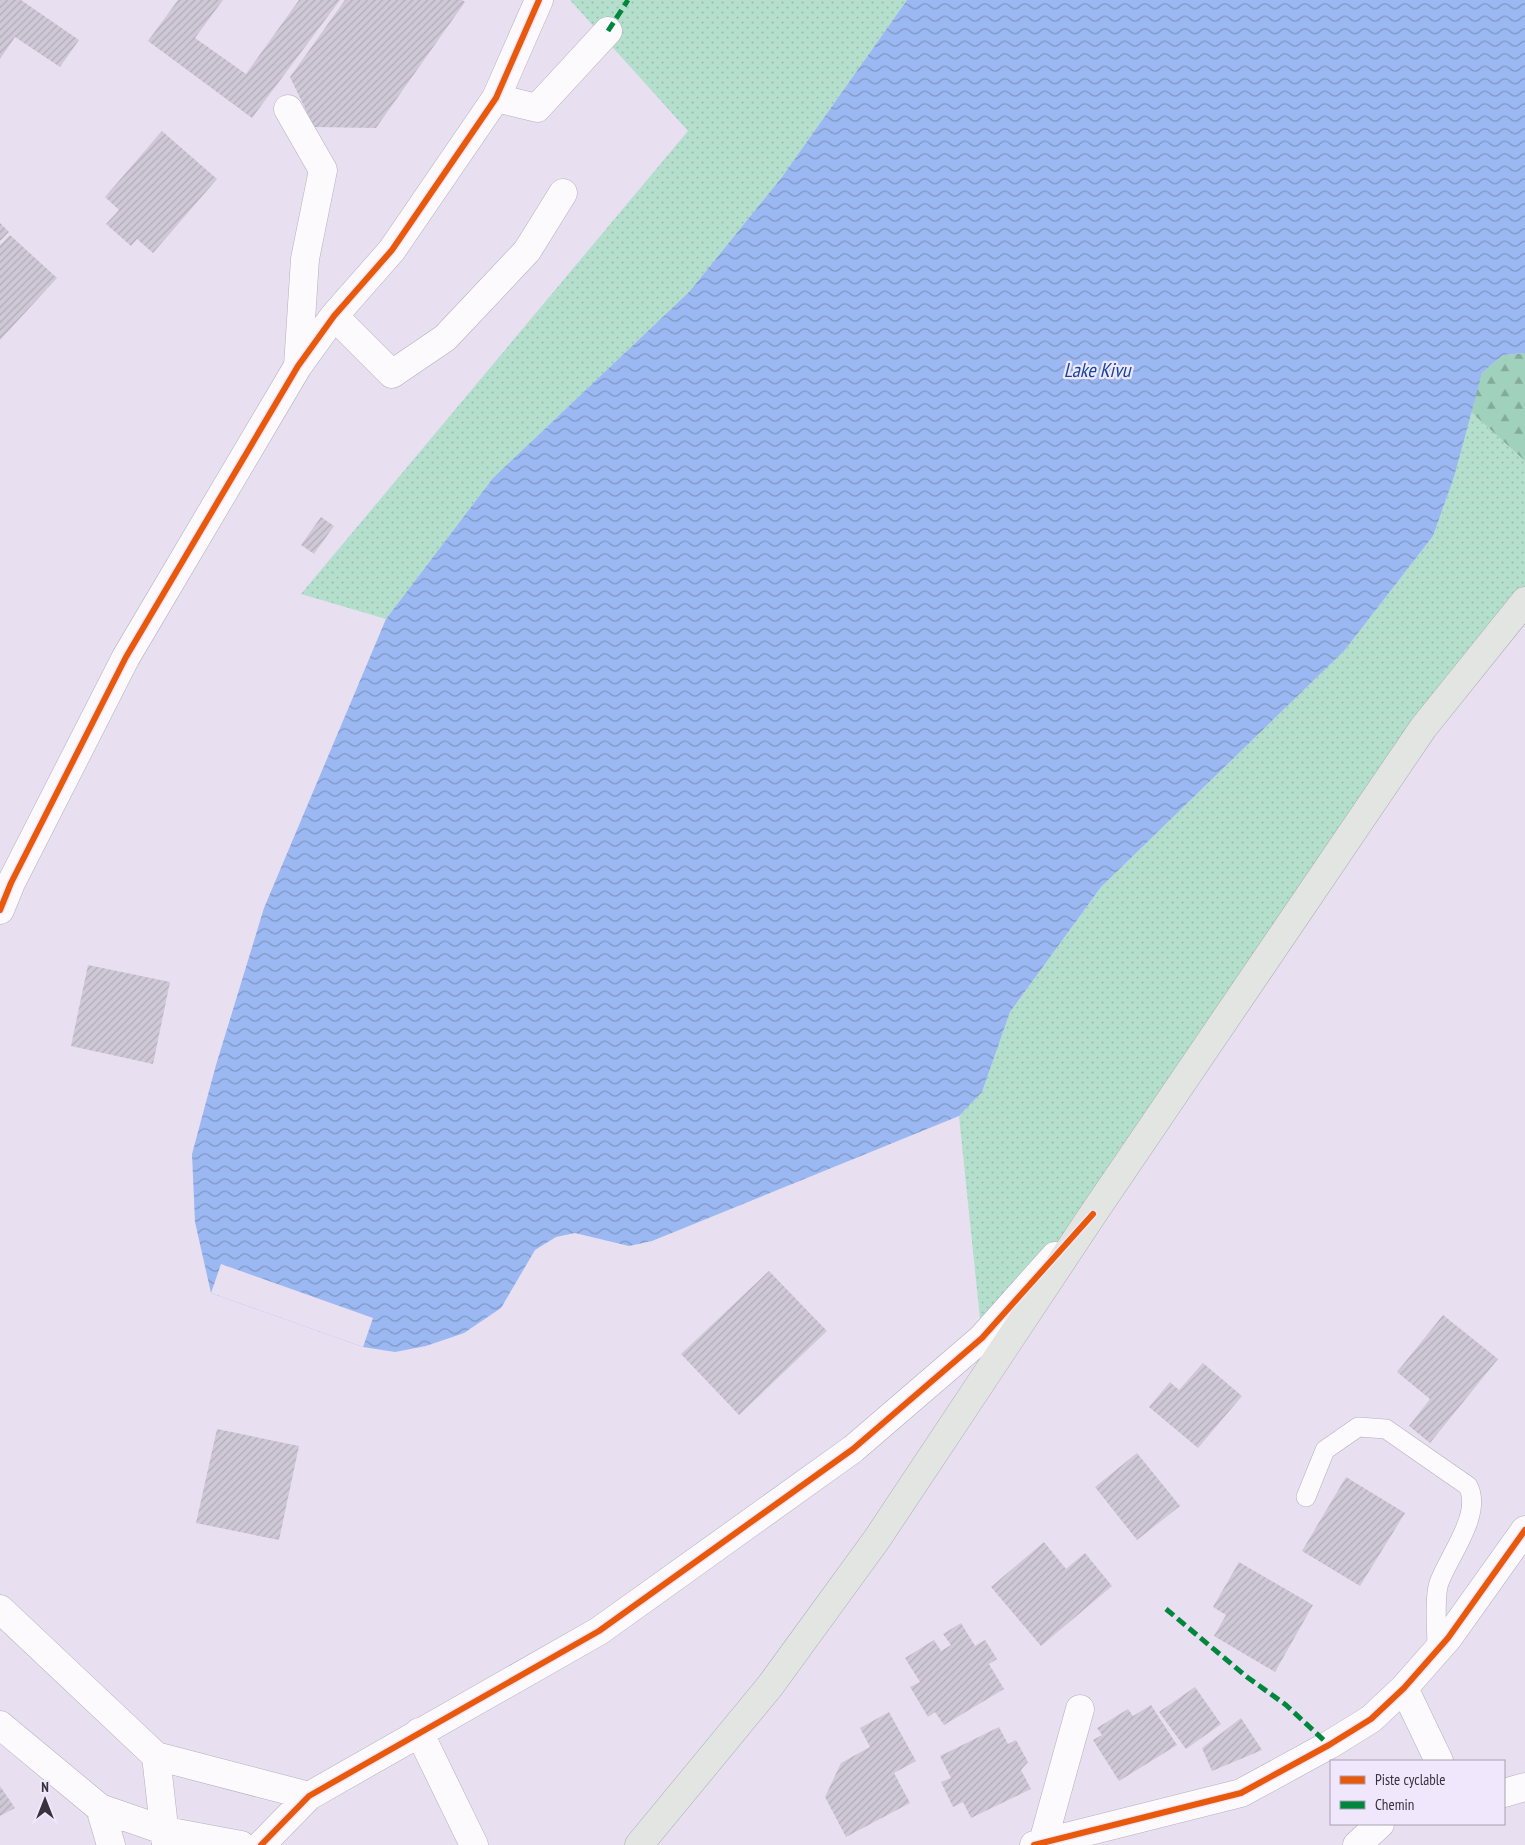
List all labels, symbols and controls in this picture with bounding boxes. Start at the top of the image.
water label: Lake Kivu [1064,357,1132,383]
legend [1330,1760,1505,1825]
text: Piste cyclable [1375,1770,1445,1789]
north arrow [20,1775,70,1825]
text: N [41,1778,49,1796]
text: Chemin [1375,1795,1414,1814]

